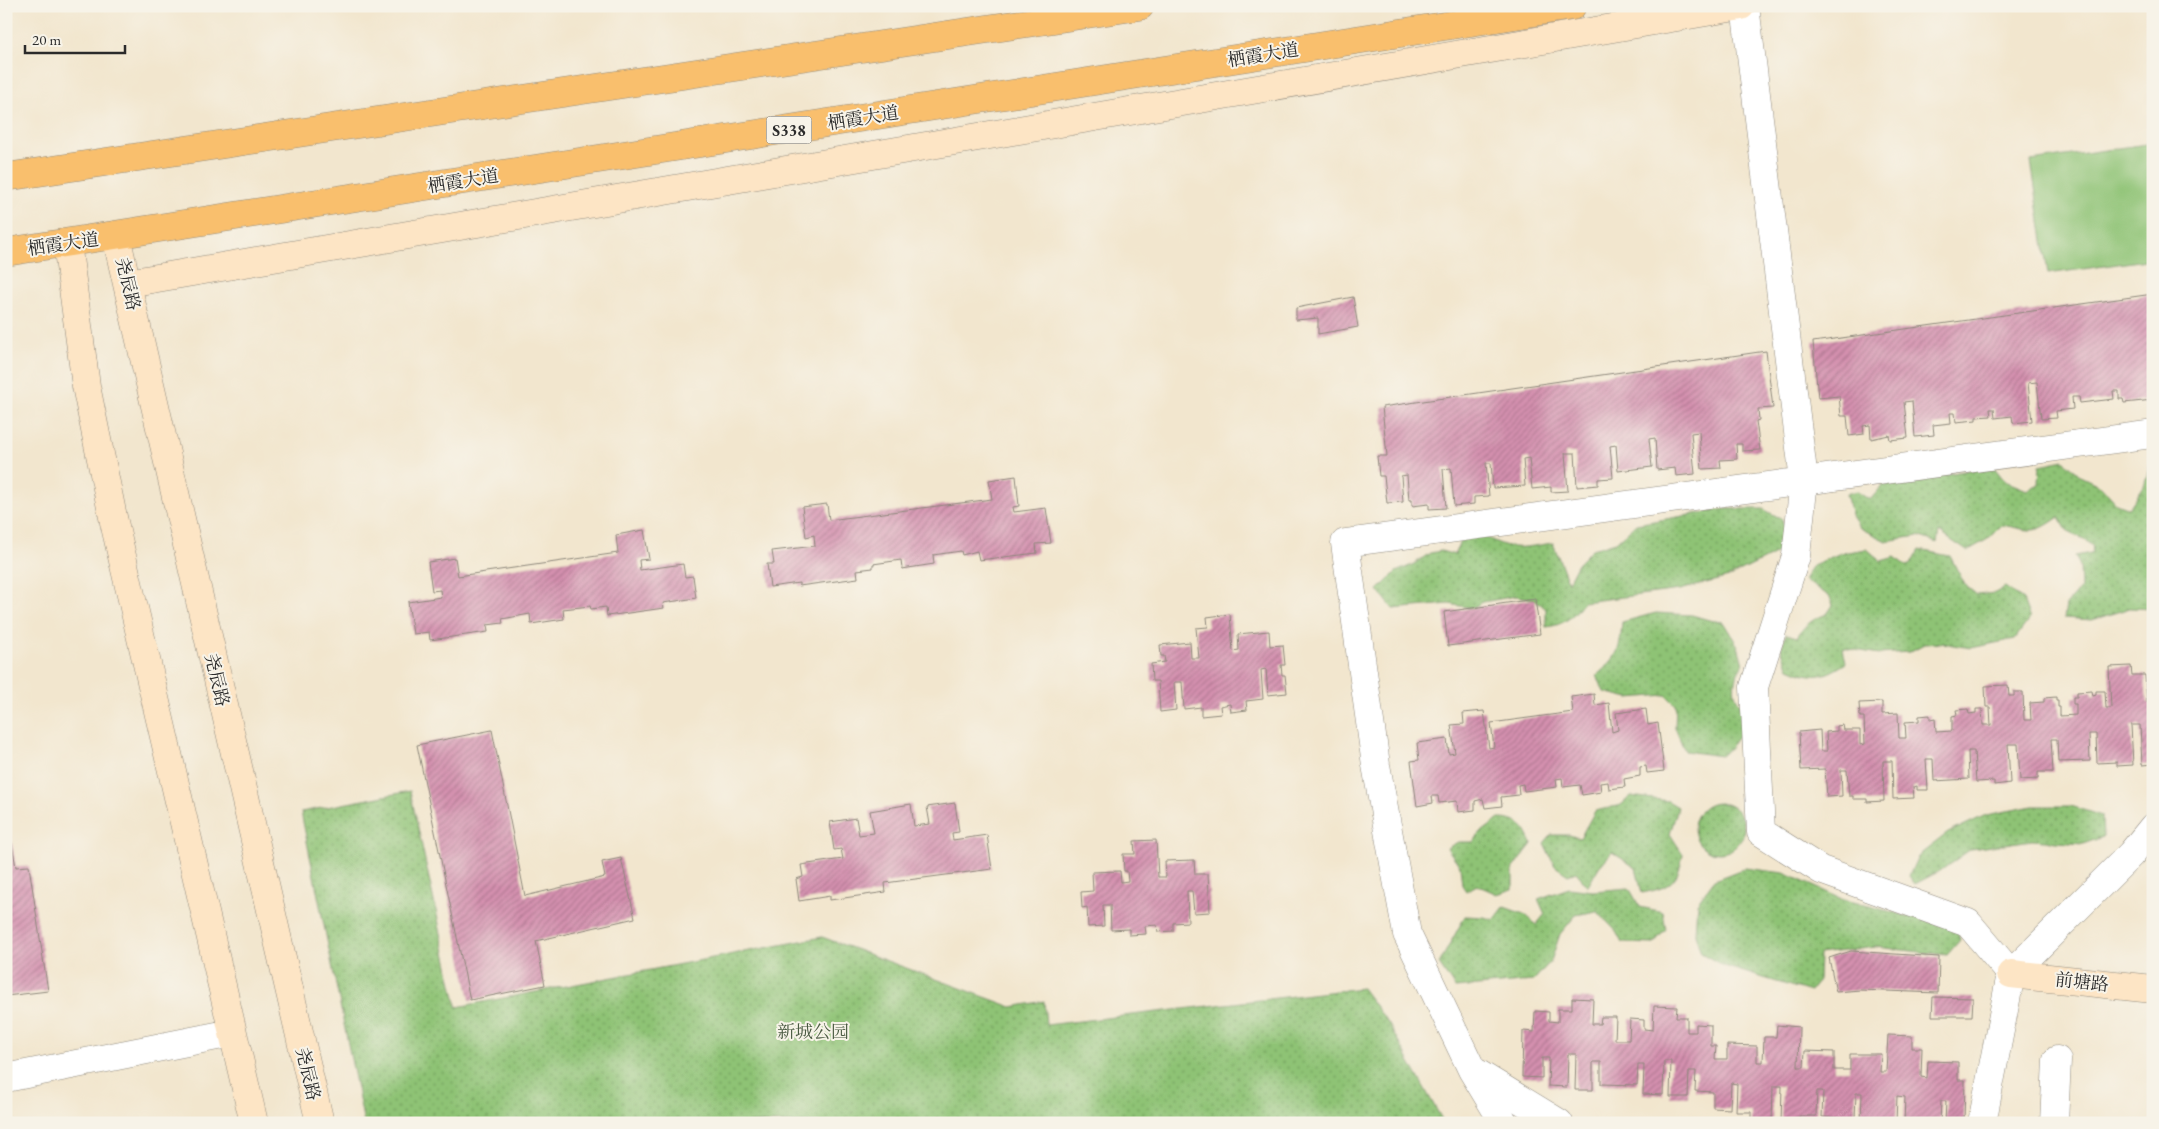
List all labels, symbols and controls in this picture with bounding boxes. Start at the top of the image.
scale bar [25,22,125,54]
text: 20 m [32,30,61,49]
street label: 栖霞大道 [1226,38,1300,71]
street label: 栖霞大道 [826,101,900,134]
road number: S338 [766,116,812,144]
street label: 栖霞大道 [426,164,500,197]
street label: 栖霞大道 [26,227,100,260]
street label: 尧辰路 [111,255,146,313]
street label: 尧辰路 [200,651,235,709]
street label: 前塘路 [2054,967,2110,996]
park label: 新城公园 [777,1020,849,1043]
street label: 尧辰路 [291,1045,326,1103]

